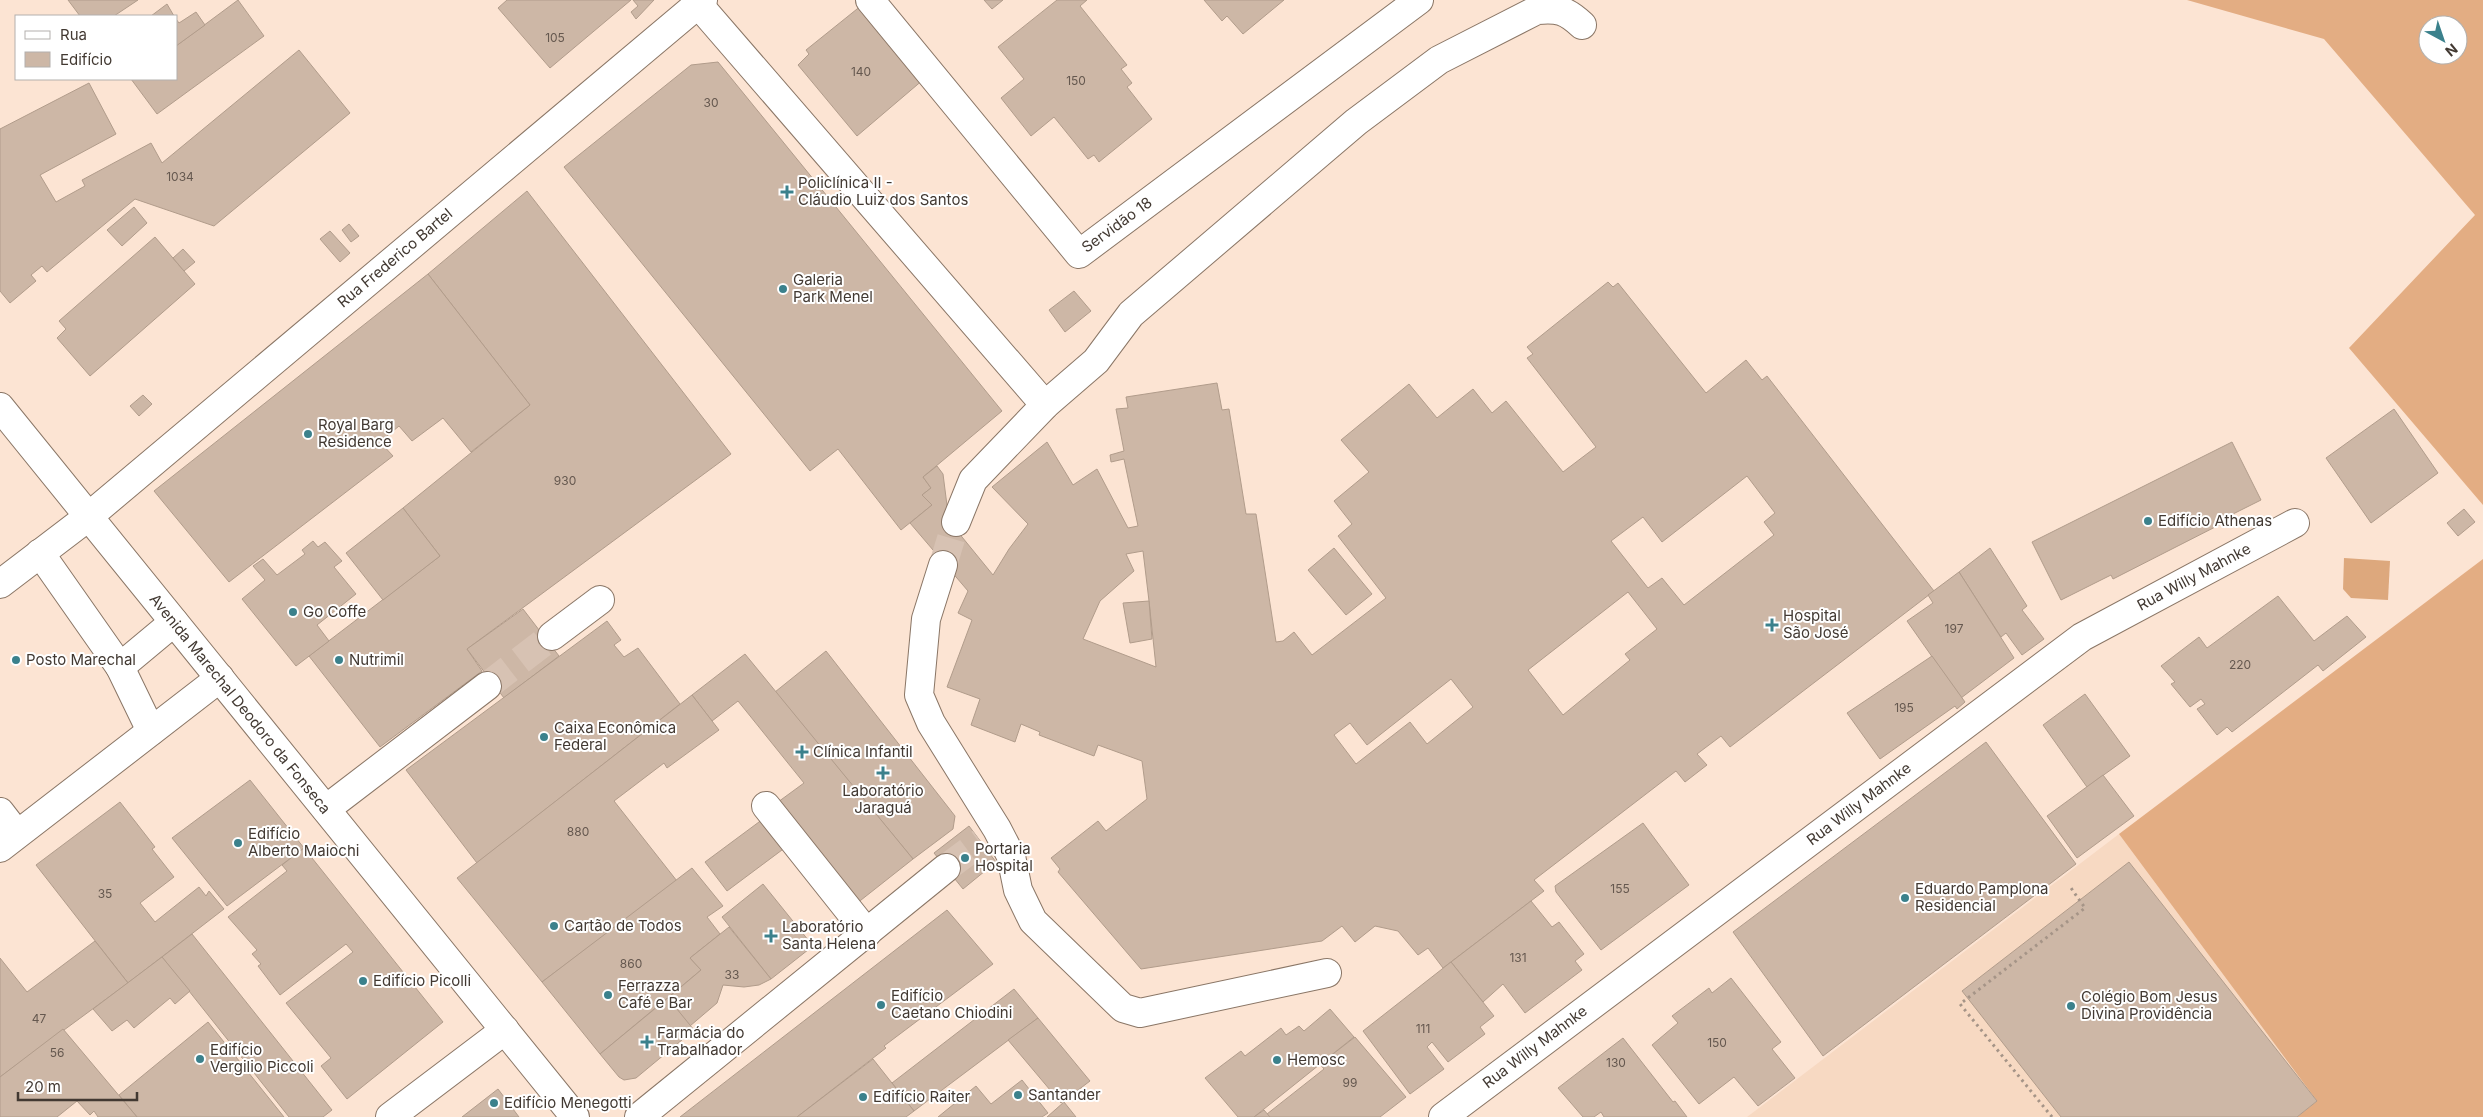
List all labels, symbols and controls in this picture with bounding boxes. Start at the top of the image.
legend [15,15,178,80]
north arrow [2418,15,2468,65]
text: Rua [60,25,87,44]
house number: 105 [545,30,565,45]
text: N [2442,40,2461,60]
text: Edifício [60,50,112,69]
house number: 140 [851,64,871,79]
house number: 150 [1066,73,1086,88]
house number: 30 [704,95,718,110]
house number: 1034 [166,169,194,184]
place label: Policlínica II - Cláudio Luiz dos Santos [798,173,968,209]
marker: Policlínica II - Cláudio Luiz dos Santos [780,185,794,199]
street label: Servidão 18 [1078,193,1156,257]
street label: Rua Frederico Bartel [333,204,456,311]
place label: Galeria Park Menel [793,270,873,306]
marker: Galeria Park Menel [777,283,789,295]
place label: Royal Barg Residence [318,415,394,451]
marker: Royal Barg Residence [302,428,314,440]
house number: 930 [554,473,576,488]
place label: Edifício Athenas [2158,511,2272,530]
marker: Edifício Athenas [2142,515,2154,527]
street label: Rua Willy Mahnke [2134,539,2254,615]
street label: Avenida Marechal Deodoro da Fonseca [146,590,335,817]
place label: Go Coffe [303,602,366,621]
marker: Go Coffe [287,606,299,618]
place label: Hospital São José [1783,606,1848,642]
marker: Hospital São José [1765,618,1779,632]
house number: 197 [1945,621,1964,636]
place label: Posto Marechal [26,650,136,669]
place label: Nutrimil [349,650,404,669]
marker: Posto Marechal [10,654,22,666]
marker: Nutrimil [333,654,345,666]
house number: 220 [2229,657,2251,672]
house number: 195 [1894,700,1914,715]
place label: Caixa Econômica Federal [554,718,676,754]
marker: Caixa Econômica Federal [538,731,550,743]
place label: Clínica Infantil [813,742,913,761]
marker: Clínica Infantil [795,745,809,759]
street label: Rua Willy Mahnke [1803,758,1915,849]
marker: Laboratório Jaraguá [876,766,890,780]
place label: Laboratório Jaraguá [842,781,924,817]
place label: Edifício Alberto Maiochi [248,824,359,860]
house number: 880 [567,824,589,839]
marker: Edifício Alberto Maiochi [232,837,244,849]
place label: Portaria Hospital [975,839,1033,875]
marker: Portaria Hospital [959,852,971,864]
place label: Eduardo Pamplona Residencial [1915,879,2049,915]
house number: 155 [1610,881,1630,896]
house number: 35 [98,886,112,901]
marker: Eduardo Pamplona Residencial [1899,892,1911,904]
place label: Cartão de Todos [564,916,682,935]
place label: Laboratório Santa Helena [782,917,876,953]
marker: Cartão de Todos [548,920,560,932]
marker: Laboratório Santa Helena [764,929,778,943]
house number: 131 [1509,950,1527,965]
house number: 860 [620,956,642,971]
house number: 33 [725,967,739,982]
place label: Edifício Picolli [373,971,471,990]
marker: Edifício Picolli [357,975,369,987]
place label: Ferrazza Café e Bar [618,976,693,1012]
place label: Edifício Caetano Chiodini [891,986,1012,1022]
place label: Colégio Bom Jesus Divina Providência [2081,987,2218,1023]
marker: Ferrazza Café e Bar [602,989,614,1001]
marker: Edifício Caetano Chiodini [875,999,887,1011]
marker: Colégio Bom Jesus Divina Providência [2065,1000,2077,1012]
street label: Rua Willy Mahnke [1479,1001,1591,1092]
house number: 47 [32,1011,46,1026]
house number: 111 [1416,1021,1430,1036]
place label: Farmácia do Trabalhador [657,1023,744,1059]
house number: 150 [1707,1035,1727,1050]
marker: Farmácia do Trabalhador [641,1036,653,1048]
place label: Edifício Vergilio Piccoli [210,1040,314,1076]
house number: 56 [50,1045,64,1060]
place label: Hemosc [1287,1050,1346,1069]
marker: Edifício Vergilio Piccoli [194,1053,206,1065]
marker: Hemosc [1271,1054,1283,1066]
house number: 130 [1606,1055,1626,1070]
scale bar [18,1070,136,1102]
house number: 99 [1343,1075,1357,1090]
text: 20 m [25,1077,61,1096]
place label: Santander [1028,1085,1101,1104]
place label: Edifício Raiter [873,1087,971,1106]
marker: Santander [1012,1089,1024,1101]
marker: Edifício Raiter [857,1091,869,1103]
place label: Edifício Menegotti [504,1093,632,1112]
marker: Edifício Menegotti [488,1097,500,1109]

